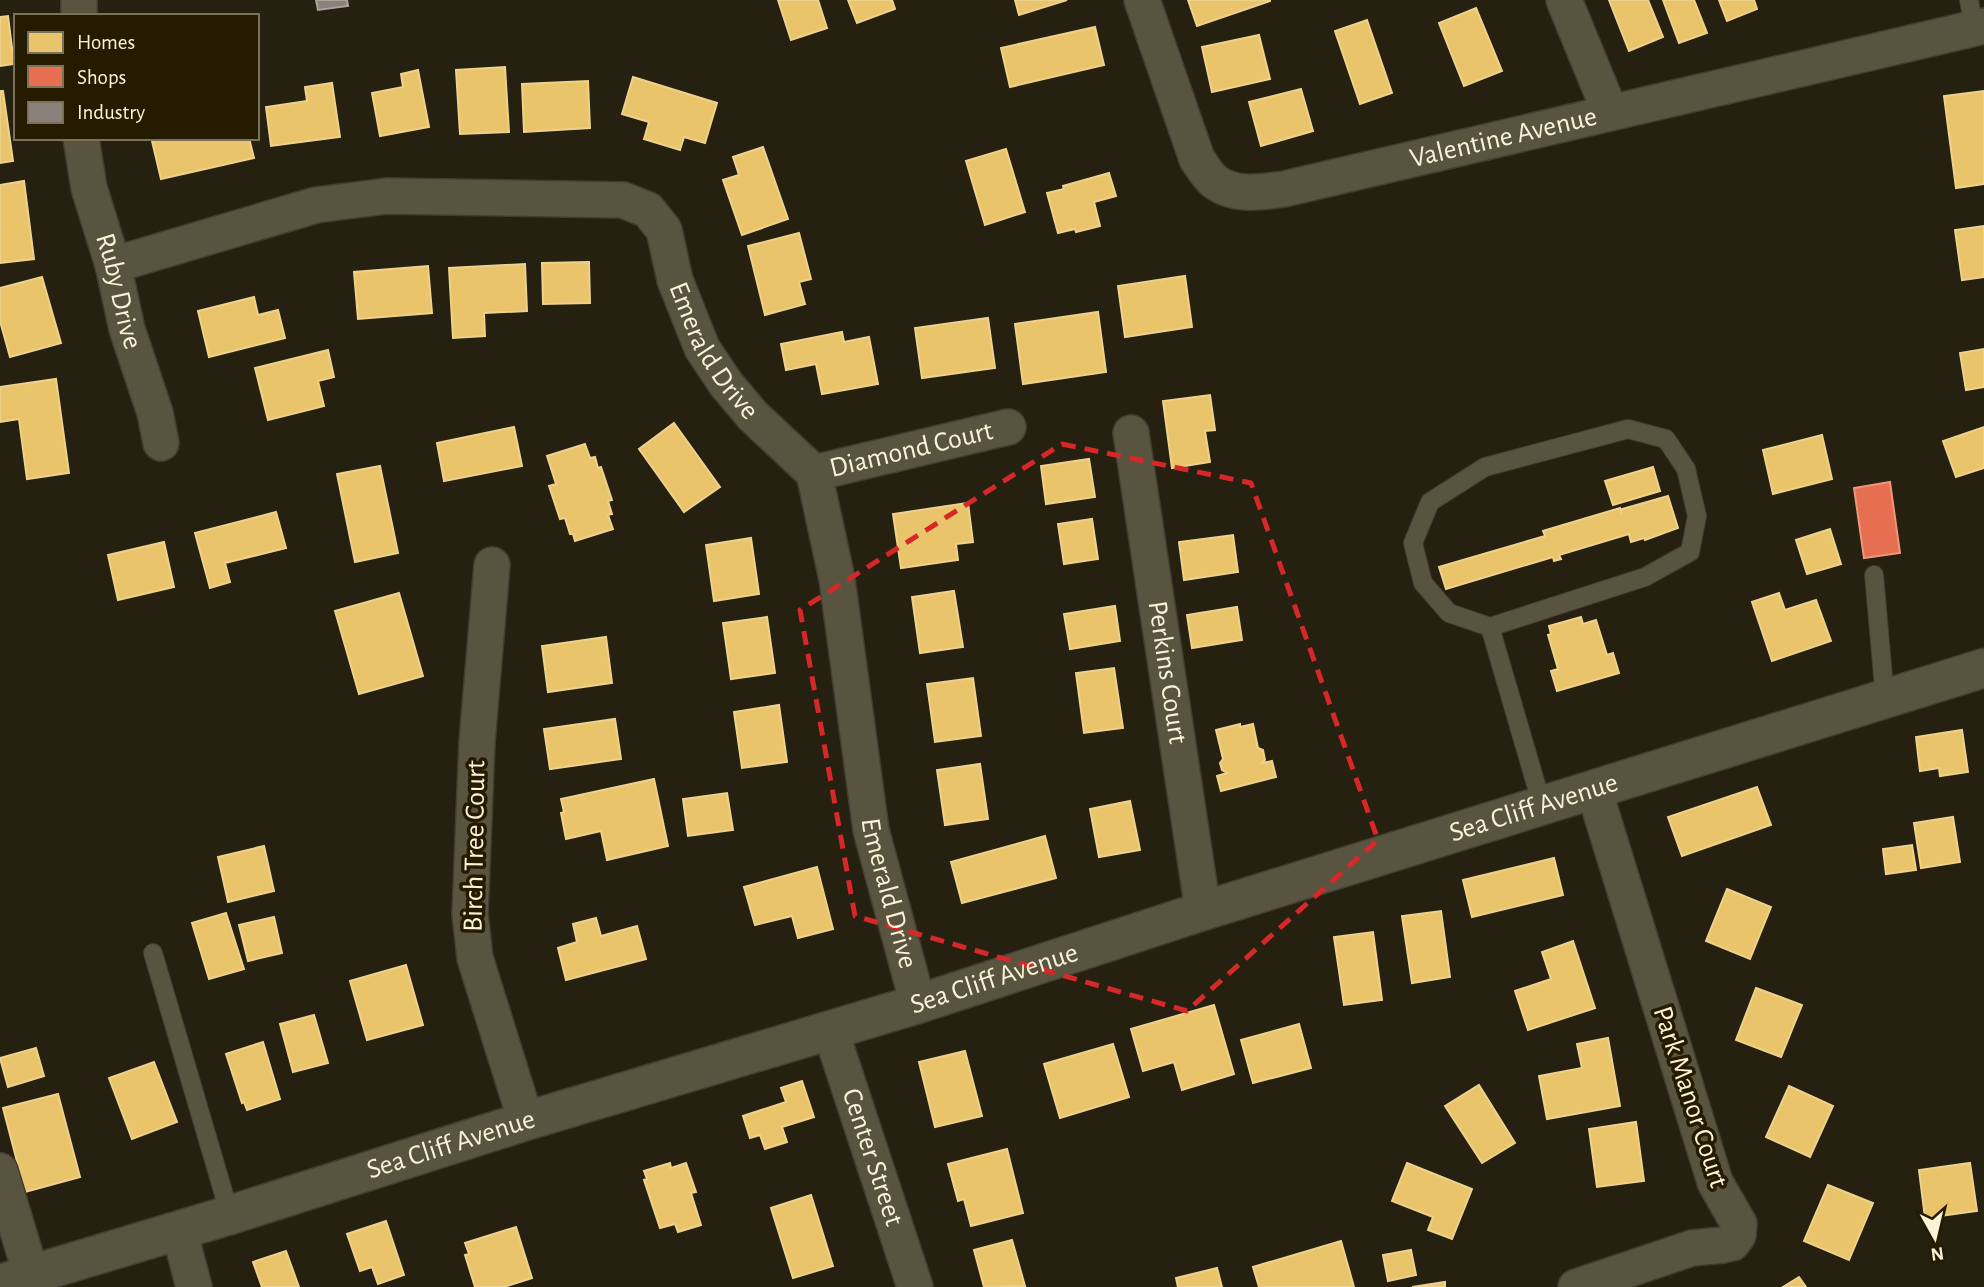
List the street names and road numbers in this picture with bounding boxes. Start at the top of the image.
street label: Valentine Avenue [1407,103,1600,173]
street label: Ruby Drive [90,230,147,353]
street label: Emerald Drive [663,278,764,425]
street label: Diamond Court [827,417,996,483]
street label: Perkins Court [1142,599,1192,746]
street label: Birch Tree Court [460,760,490,932]
street label: Sea Cliff Avenue [1446,769,1621,847]
street label: Emerald Drive [856,816,922,971]
street label: Sea Cliff Avenue [907,939,1082,1019]
street label: Park Manor Court [1648,1003,1732,1191]
street label: Center Street [837,1085,908,1229]
street label: Sea Cliff Avenue [364,1105,538,1185]

